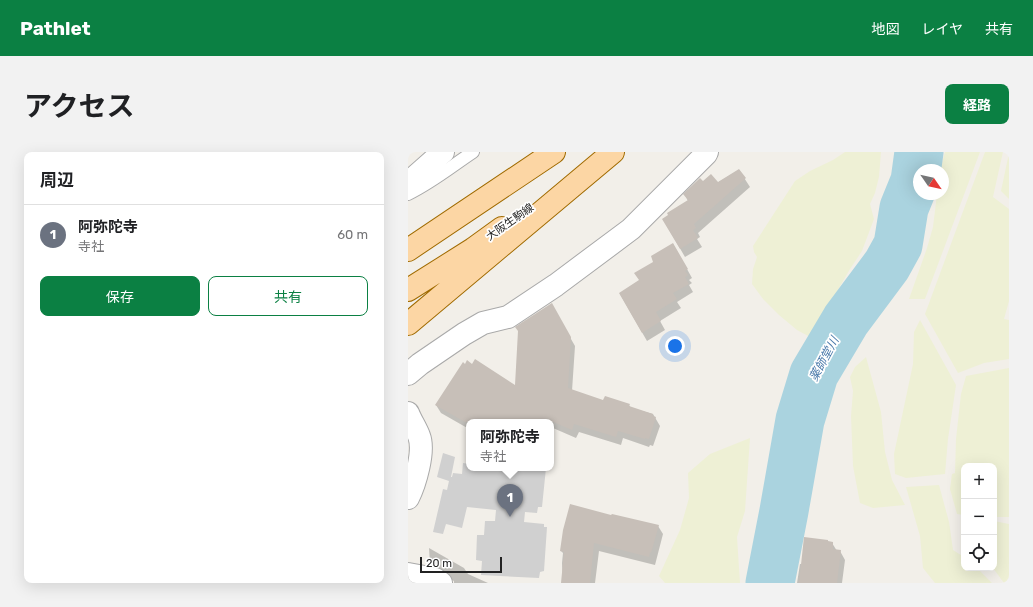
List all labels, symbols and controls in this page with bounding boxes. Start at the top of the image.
text: Pathlet [20,17,91,40]
text: 地図 [871,21,899,38]
text: レイヤ [921,21,963,38]
text: 共有 [985,21,1013,38]
button: 経路 [945,84,1009,124]
text: アクセス [24,90,135,123]
north arrow [913,164,949,200]
text: 周辺 [40,170,74,190]
street label: 大阪生駒線 [484,201,536,243]
text: 阿弥陀寺 [78,218,138,236]
text: 1 [50,227,56,242]
text: 60 m [337,227,368,242]
text: 寺社 [78,239,104,254]
button: 保存 [40,276,200,316]
button: 共有 [208,276,368,316]
water label: 薬師堂川 [807,333,842,383]
your location [665,336,685,356]
popup [466,419,554,471]
text: 阿弥陀寺 [480,428,540,446]
text: 寺社 [480,449,506,464]
map controls [961,463,997,571]
button: + [961,463,997,499]
pin: 1 [497,484,523,517]
button: − [961,499,997,535]
button: locate [961,535,997,571]
scale bar [420,555,502,574]
text: 20 m [426,557,452,570]

